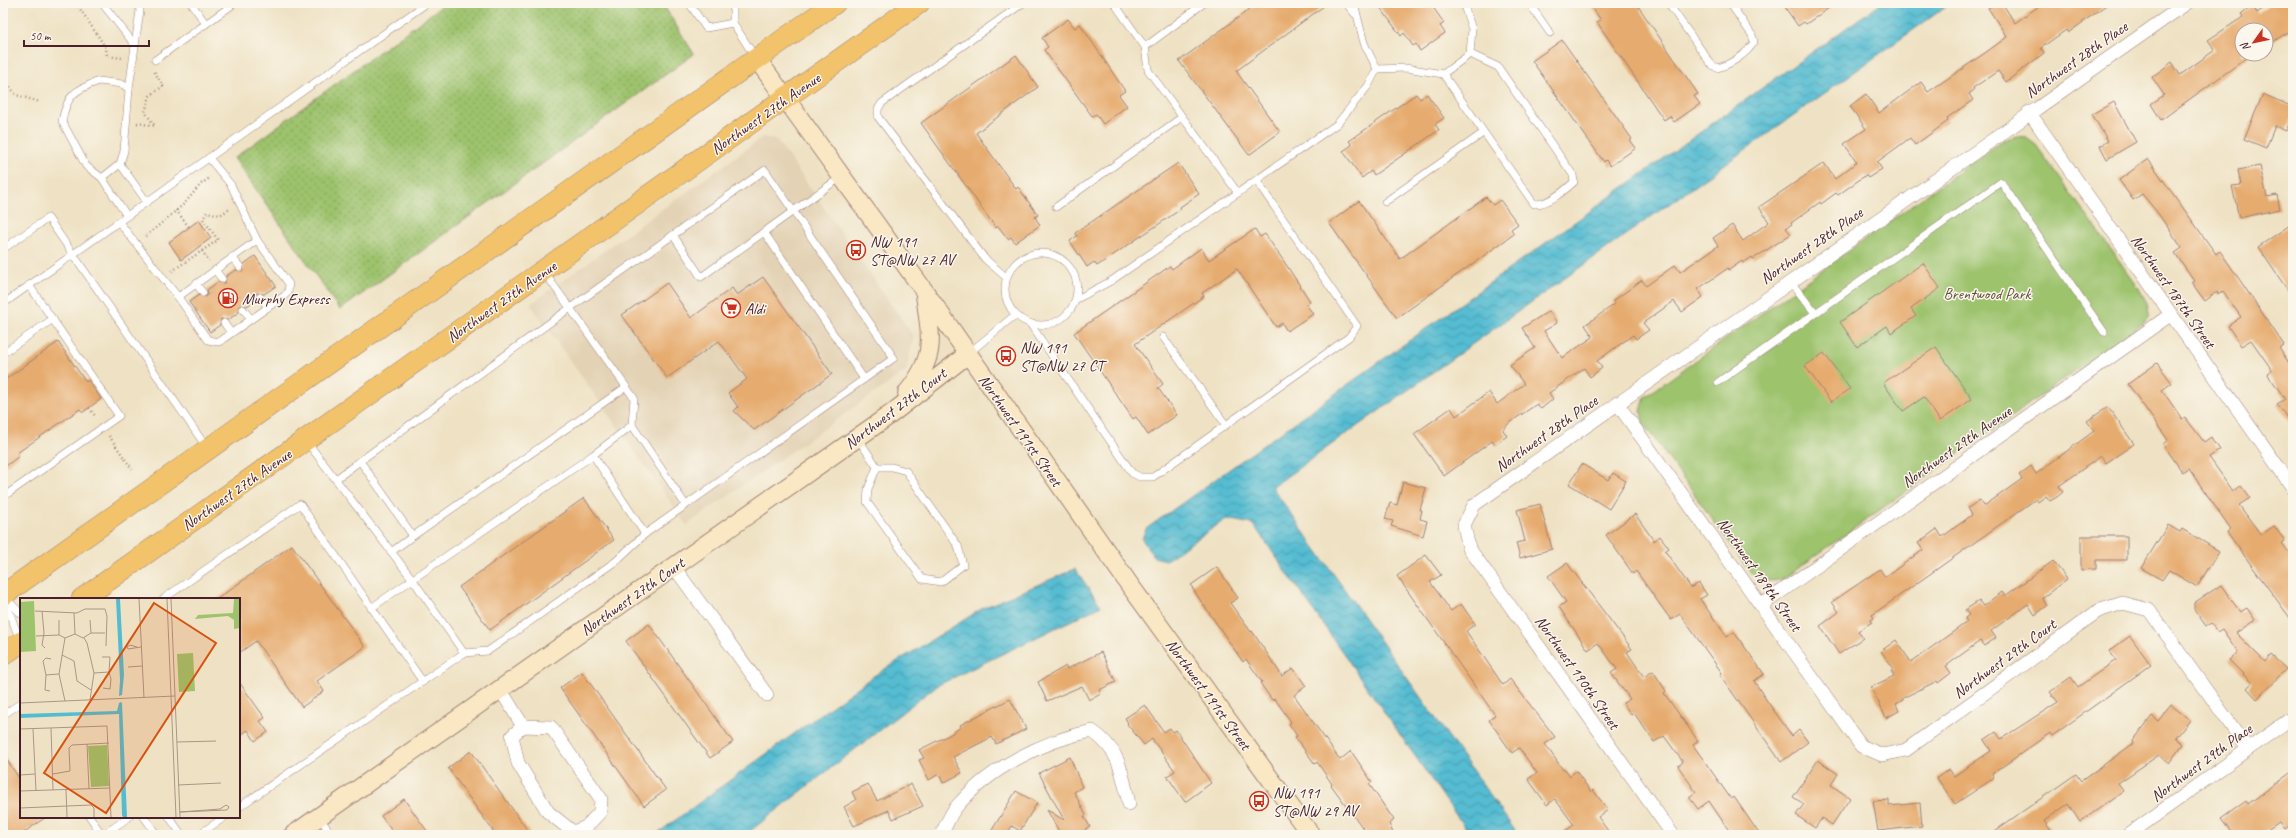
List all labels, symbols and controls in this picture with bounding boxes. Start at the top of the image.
street label: Northwest 28th Place [2021,16,2133,103]
scale bar [24,22,149,48]
north arrow [2234,22,2274,62]
text: 50 m [30,28,52,44]
text: N [2237,39,2253,54]
street label: Northwest 27th Avenue [707,68,826,159]
street label: Northwest 28th Place [1756,202,1868,289]
street label: Northwest 187th Street [2126,231,2221,354]
place label: NW 191 ST@NW 27 AV [870,232,957,270]
bus stop icon: NW 191 ST@NW 27 AV [845,239,867,261]
street label: Northwest 27th Avenue [443,256,562,347]
park label: Brentwood Park [1944,284,2032,304]
fuel station icon: Murphy Express [217,287,239,309]
place label: Murphy Express [242,289,331,309]
supermarket icon: Aldi [720,297,742,319]
place label: Aldi [745,299,767,319]
place label: NW 191 ST@NW 27 CT [1020,338,1107,376]
bus stop icon: NW 191 ST@NW 27 CT [995,345,1017,367]
street label: Northwest 27th Court [841,363,952,454]
street label: Northwest 191st Street [974,371,1067,492]
street label: Northwest 28th Place [1491,390,1603,477]
street label: Northwest 29th Avenue [1898,401,2017,492]
street label: Northwest 27th Avenue [178,444,297,535]
street label: Northwest 189th Street [1712,514,1807,637]
street label: Northwest 27th Court [577,552,690,640]
inset map [20,598,240,818]
street label: Northwest 190th Street [1530,612,1625,735]
street label: Northwest 29th Court [1949,614,2061,703]
street label: Northwest 191st Street [1161,635,1256,755]
street label: Northwest 29th Place [2147,718,2258,806]
place label: NW 191 ST@NW 29 AV [1273,783,1360,821]
bus stop icon: NW 191 ST@NW 29 AV [1248,790,1270,812]

